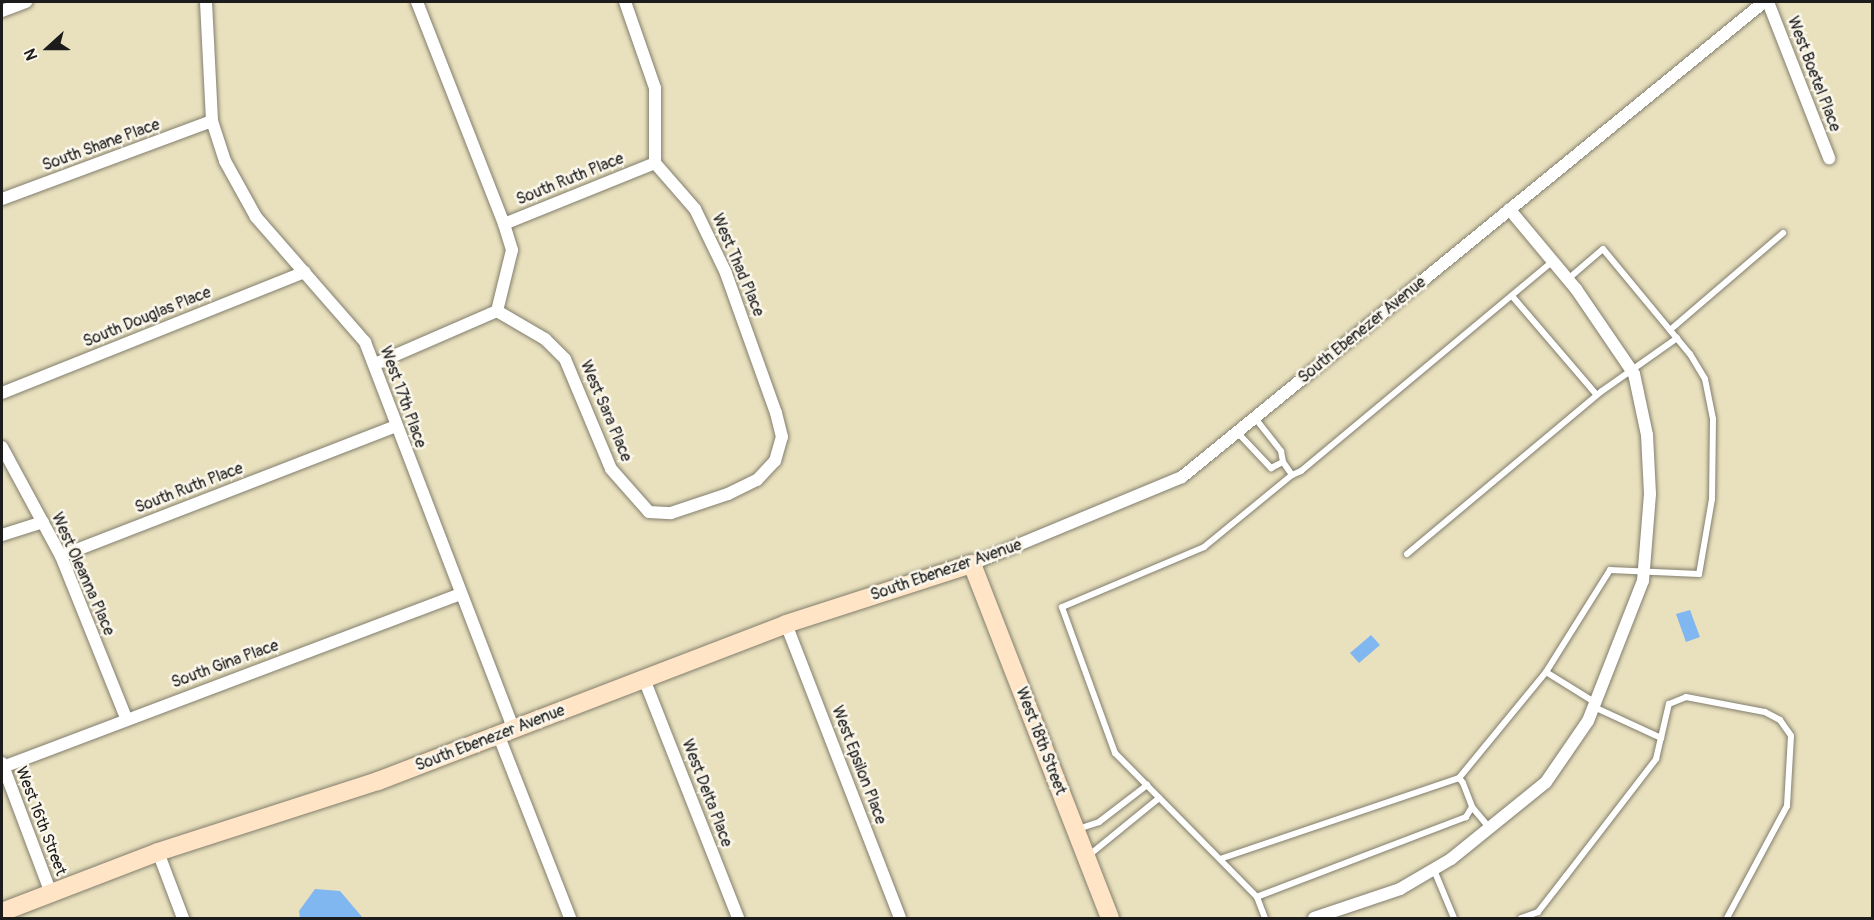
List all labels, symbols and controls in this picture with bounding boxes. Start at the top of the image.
street label: West Boetel Place [1783,14,1845,134]
north arrow [18,18,78,78]
text: N [20,46,42,63]
street label: South Shane Place [40,115,162,175]
street label: South Ruth Place [513,149,627,209]
street label: West Thad Place [708,211,768,319]
street label: South Ebenezer Avenue [1294,273,1430,387]
street label: South Douglas Place [80,283,214,351]
street label: West 17th Place [376,344,430,450]
street label: West Sara Place [576,357,636,465]
street label: South Ruth Place [132,459,246,517]
street label: West Oleanna Place [47,510,119,638]
street label: South Ebenezer Avenue [868,535,1024,605]
street label: South Gina Place [169,636,281,692]
street label: West 18th Street [1012,684,1070,798]
street label: South Ebenezer Avenue [412,701,568,775]
street label: West Epsilon Place [828,703,890,827]
street label: West Delta Place [678,736,736,850]
street label: West 16th Street [11,764,71,878]

